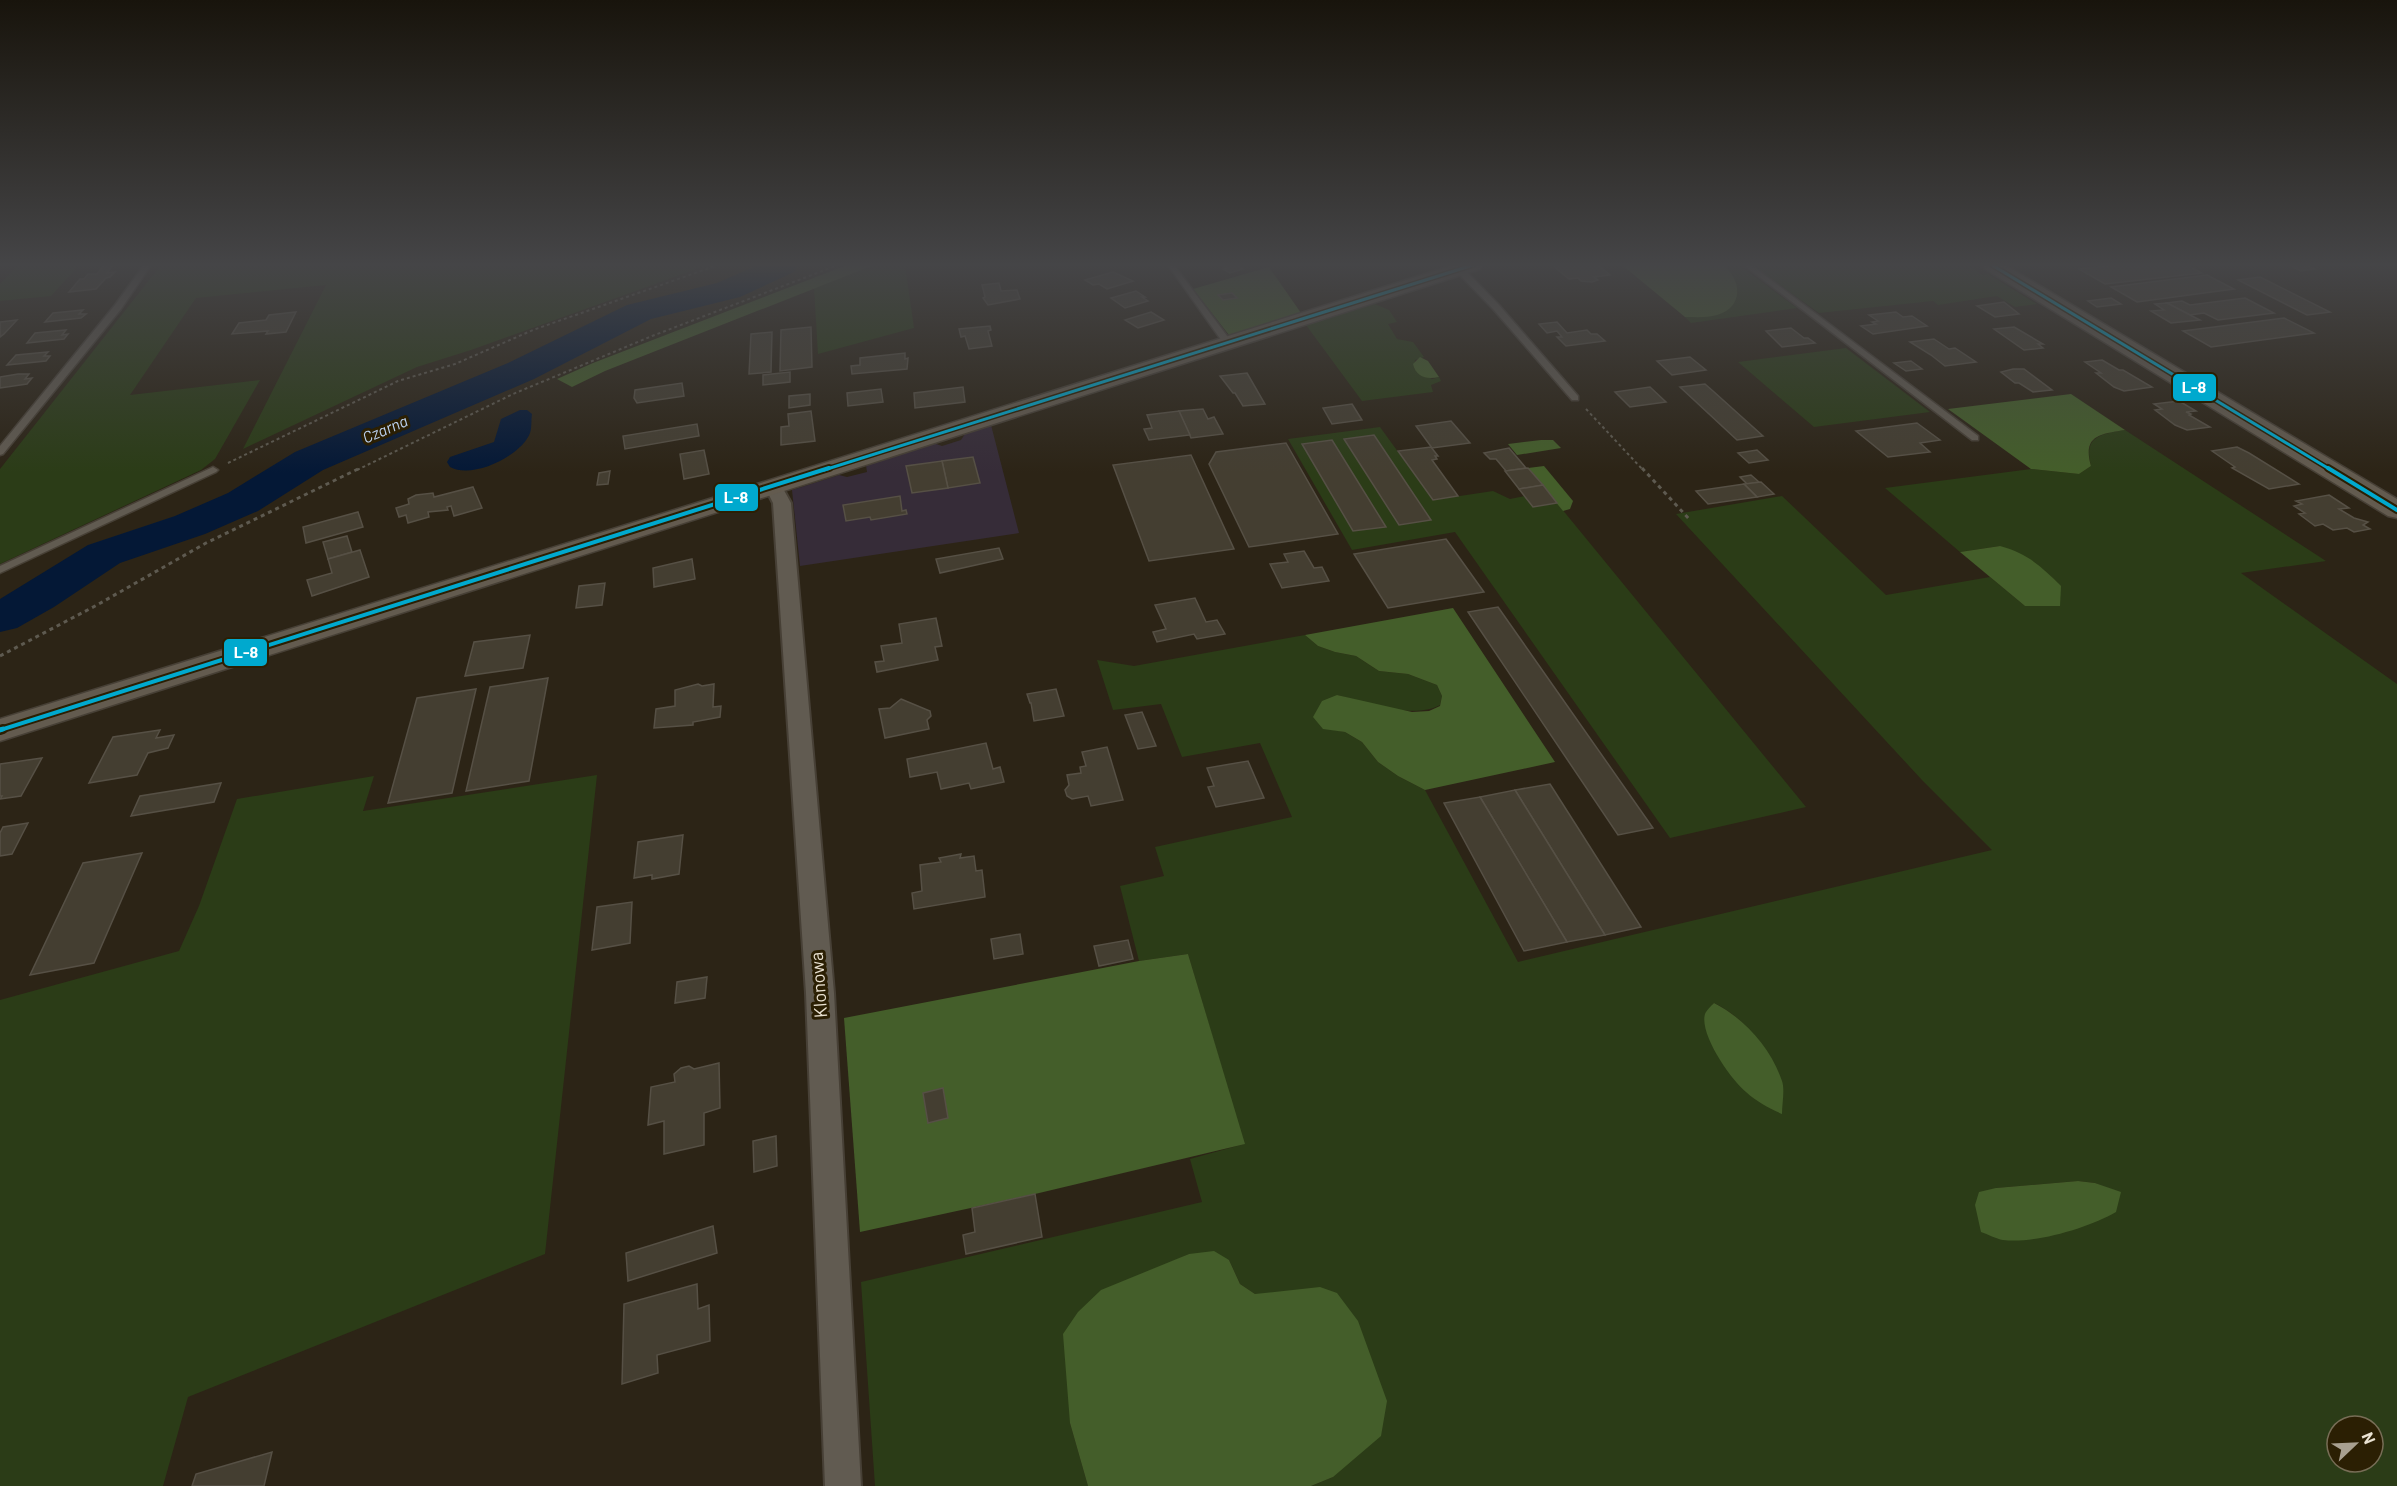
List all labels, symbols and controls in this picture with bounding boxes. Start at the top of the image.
line badge: L-8 [2172,373,2217,402]
text: L-8 [2182,377,2207,396]
water label: Czarna [359,411,410,447]
line badge: L-8 [714,483,759,512]
text: L-8 [724,487,749,506]
line badge: L-8 [223,638,268,667]
text: L-8 [234,642,259,661]
street label: Klonowa [805,951,831,1019]
north arrow [2325,1414,2385,1474]
text: N [2358,1429,2380,1447]

